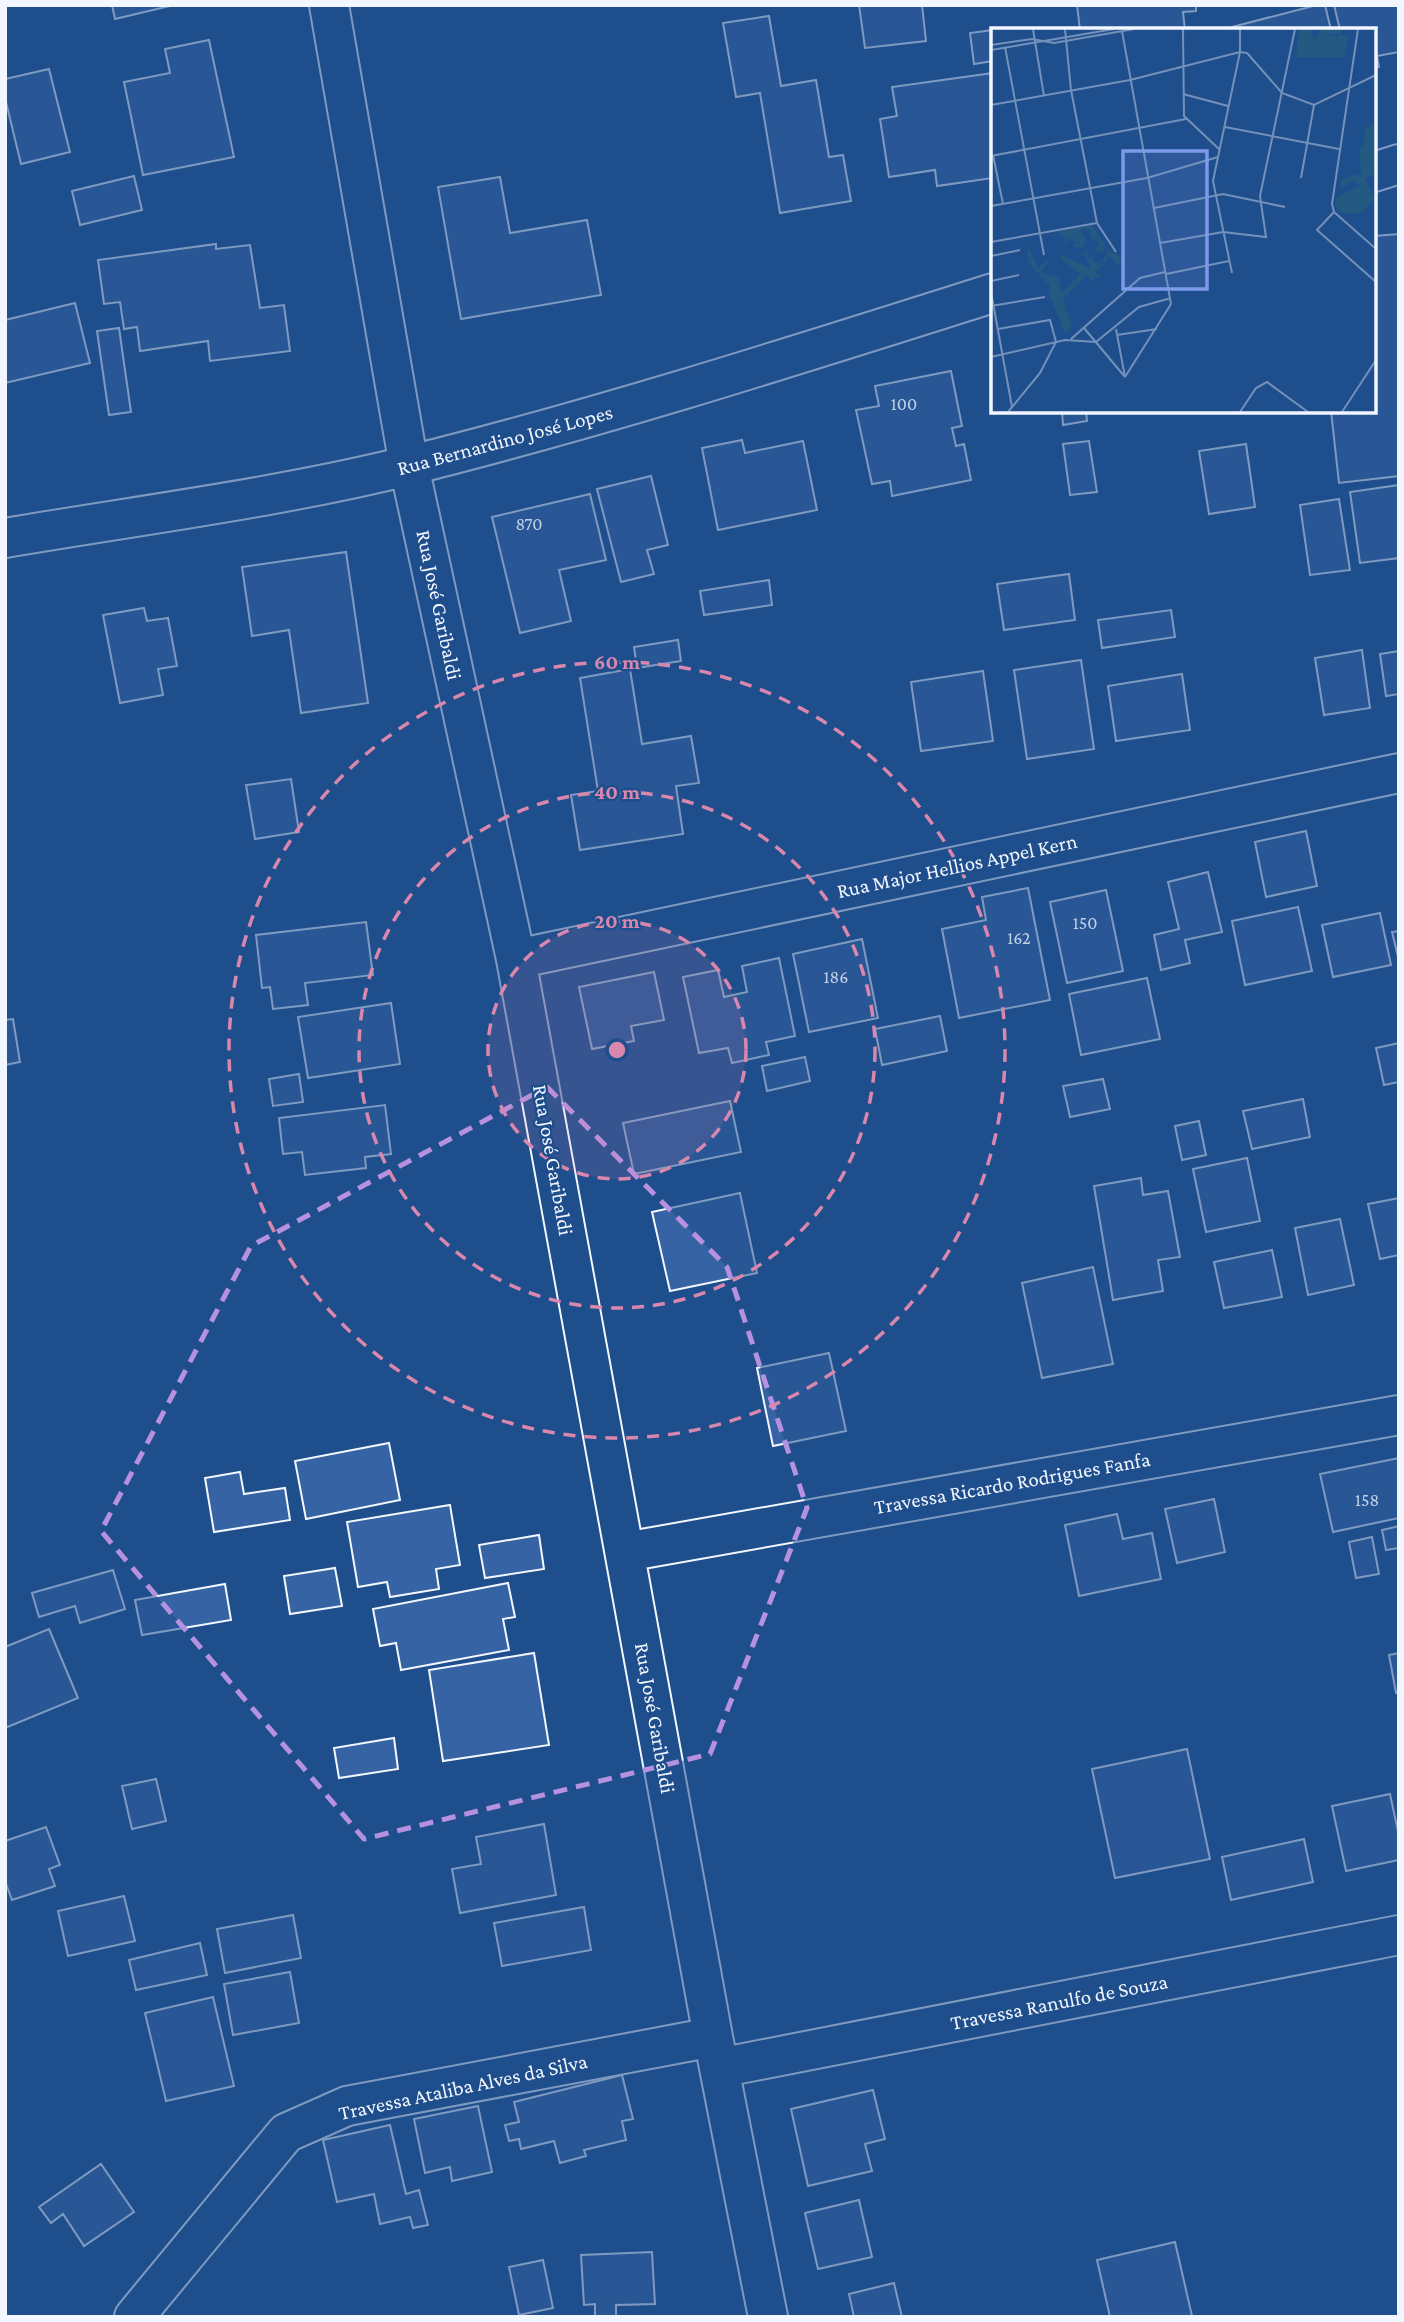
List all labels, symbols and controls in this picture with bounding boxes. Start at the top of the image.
inset map [991,28,1376,413]
house number: 100 [891,394,917,414]
street label: Rua Bernardino José Lopes [395,400,615,480]
house number: 870 [515,514,543,534]
street label: Rua José Garibaldi [411,528,467,683]
text: 60 m [594,650,640,674]
text: 40 m [594,780,640,804]
street label: Rua Major Hellios Appel Kern [835,829,1079,903]
text: 20 m [594,909,640,933]
house number: 150 [1073,913,1097,933]
house number: 162 [1007,928,1031,948]
house number: 186 [824,967,848,987]
centre of rings [605,1038,629,1062]
street label: Rua José Garibaldi [528,1083,578,1238]
street label: Travessa Ricardo Rodrigues Fanfa [872,1447,1152,1519]
house number: 158 [1355,1490,1379,1510]
street label: Rua José Garibaldi [630,1641,680,1796]
street label: Travessa Ranulfo de Souza [948,1969,1170,2035]
street label: Travessa Ataliba Alves da Silva [336,2049,590,2125]

